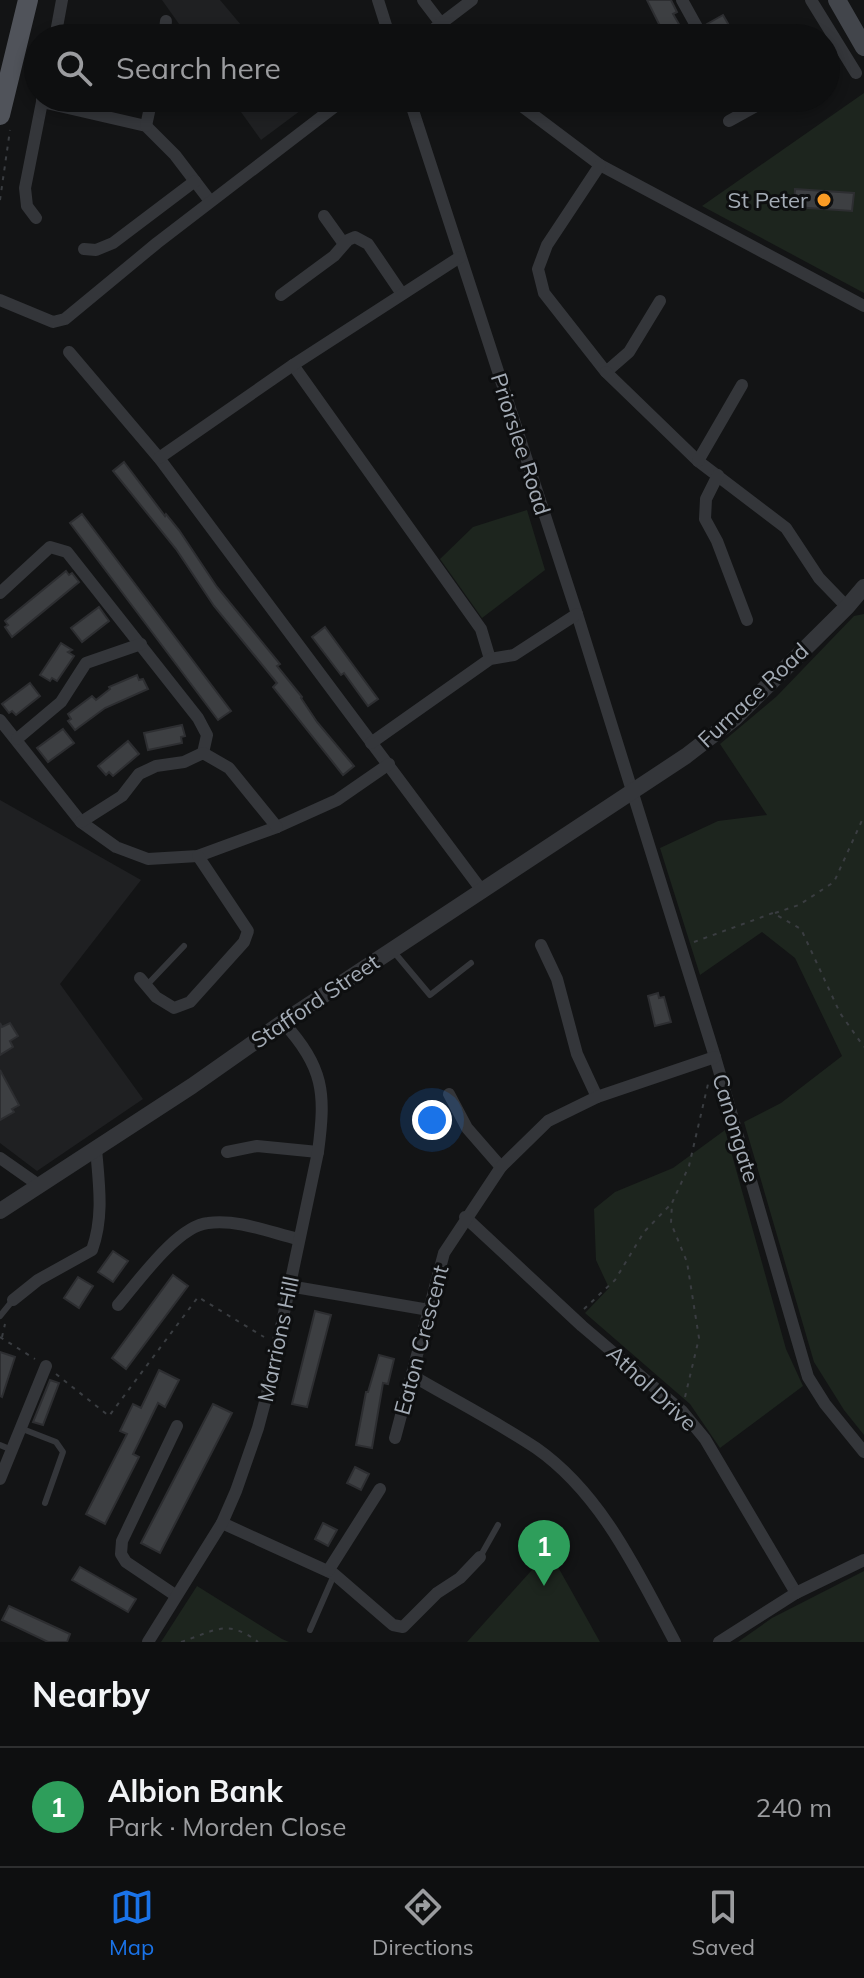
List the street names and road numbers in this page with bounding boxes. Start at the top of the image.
street label: Priorslee Road [485,370,557,518]
street label: Furnace Road [692,637,814,753]
street label: Stafford Street [245,948,385,1054]
street label: Canongate [706,1070,766,1186]
street label: Eaton Crescent [388,1262,454,1418]
street label: Marrions Hill [251,1274,305,1404]
street label: Athol Drive [601,1339,703,1437]

